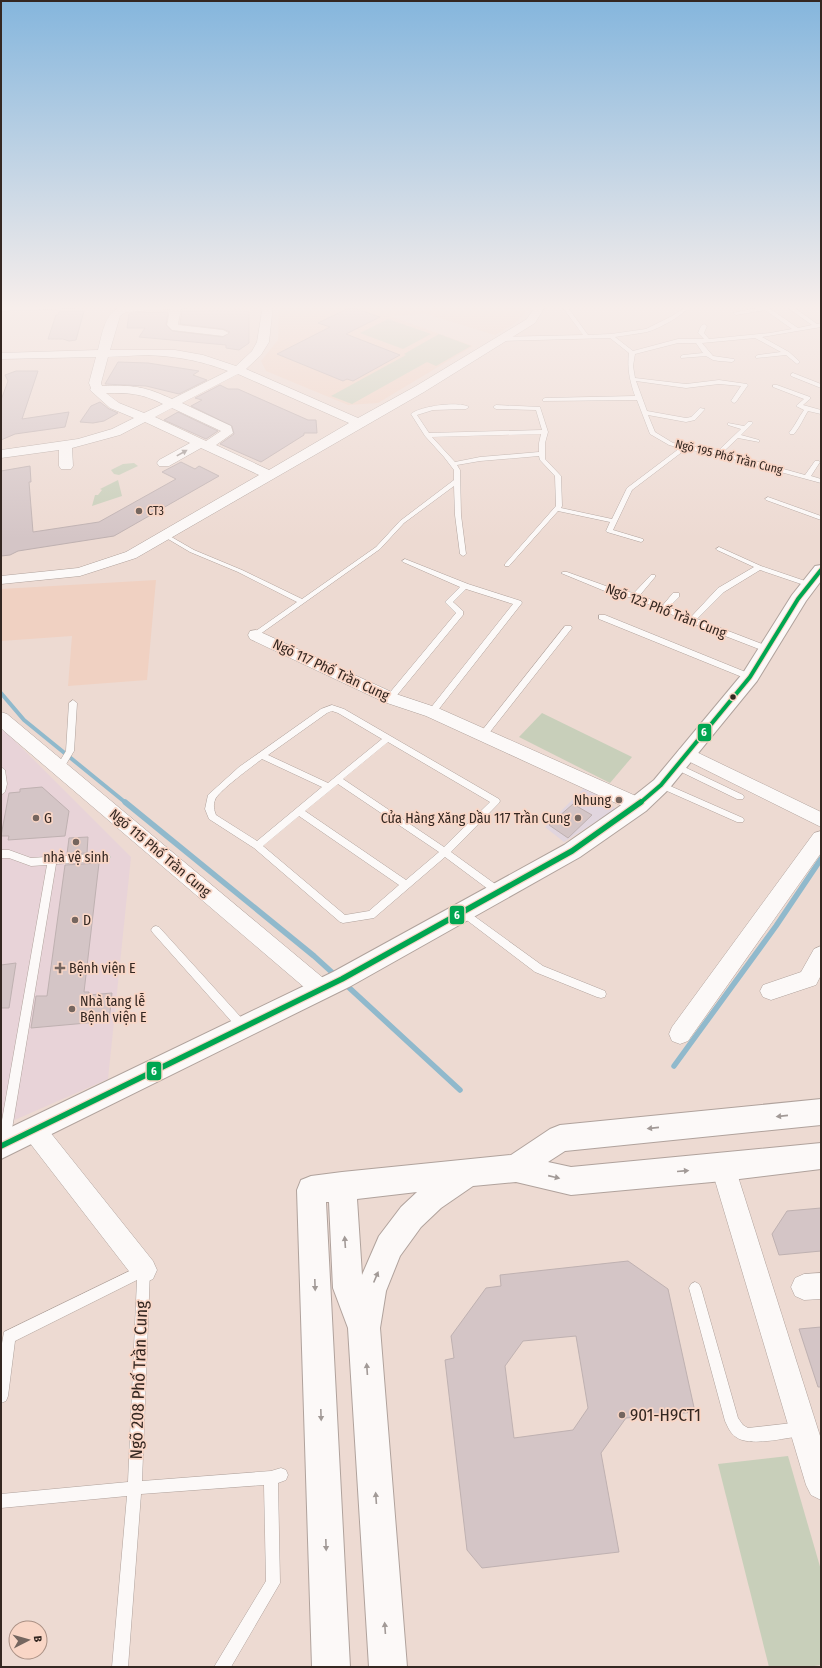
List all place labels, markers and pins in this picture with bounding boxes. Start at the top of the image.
place label: CT3 [147,504,164,518]
marker: CT3 [134,506,144,516]
unlabelled marker [728,692,738,702]
place label: Nhung [574,792,611,809]
marker: Nhung [614,795,624,805]
place label: Cửa Hàng Xăng Dầu 117 Trần Cung [381,809,570,827]
place label: G [44,810,52,827]
marker: G [31,813,41,823]
marker: Cửa Hàng Xăng Dầu 117 Trần Cung [573,813,583,823]
marker: nhà vệ sinh [71,837,81,847]
place label: nhà vệ sinh [43,849,109,866]
place label: D [83,912,91,929]
marker: D [70,915,80,925]
place label: Bệnh viện E [69,960,136,977]
marker: Bệnh viện E [54,962,66,974]
place label: Nhà tang lễ Bệnh viện E [80,993,147,1026]
marker: Nhà tang lễ Bệnh viện E [67,1004,77,1014]
place label: 901-H9CT1 [630,1405,701,1426]
marker: 901-H9CT1 [617,1410,627,1420]

